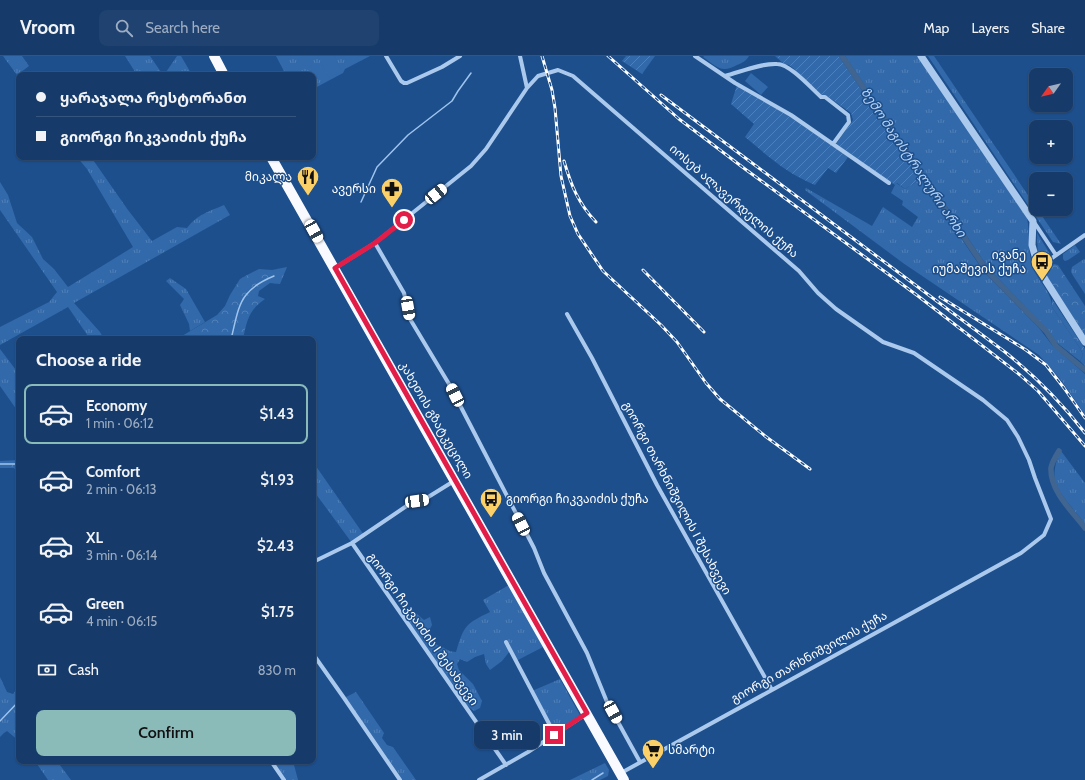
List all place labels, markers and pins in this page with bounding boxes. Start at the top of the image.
restaurant icon: მიკალა [295,164,321,197]
place label: მიკალა [245,169,292,185]
pharmacy icon: ავერსი [379,176,405,209]
place label: ავერსი [332,181,376,196]
place label: ივანე იუმაშევის ქუჩა [932,247,1026,276]
bus stop icon: ივანე იუმაშევის ქუჩა [1029,249,1055,282]
bus stop icon: გიორგი ჩიკვაიძის ქუჩა [478,486,504,519]
place label: გიორგი ჩიკვაიძის ქუჩა [506,491,649,506]
supermarket icon: სმარტი [640,737,666,770]
place label: სმარტი [668,742,715,757]

